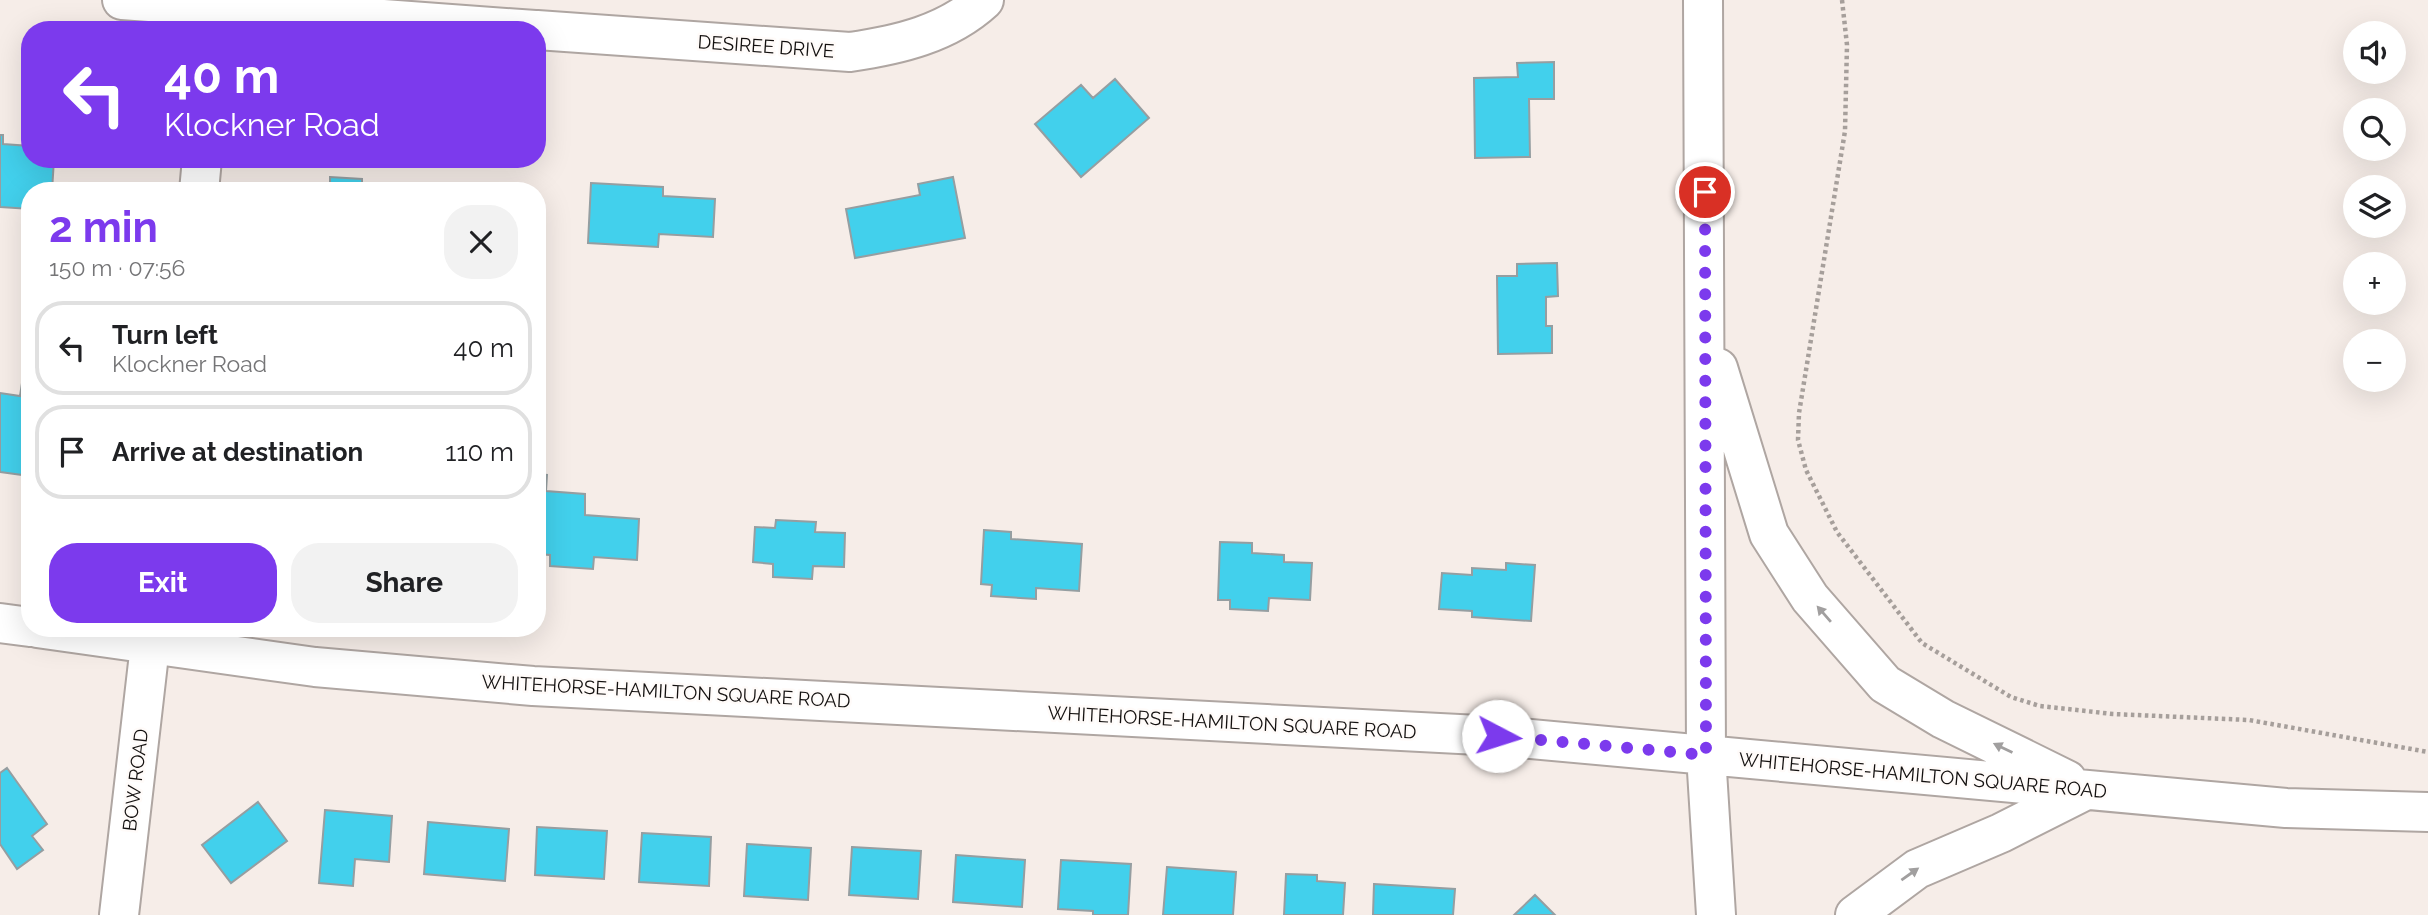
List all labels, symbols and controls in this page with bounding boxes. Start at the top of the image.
map controls [2343,21,2406,392]
button: sound [2343,21,2406,84]
street label: DESIREE DRIVE [697,30,835,62]
text: 40 m [164,47,279,104]
icon: left [49,49,140,140]
button: search [2343,98,2406,161]
text: Klockner Road [164,106,380,143]
pin [1675,162,1735,222]
icon: arrive [1686,173,1724,211]
button: layers [2343,175,2406,238]
text: 2 min [49,203,158,252]
button: close [444,205,518,279]
button: + [2343,252,2406,315]
text: 150 m · 07:56 [49,254,185,281]
text: Turn left [112,320,218,350]
icon: left [53,329,91,367]
button: − [2343,329,2406,392]
text: 40 m [453,333,514,363]
text: Klockner Road [112,350,267,377]
icon: arrive [53,433,91,471]
text: Arrive at destination [112,437,363,467]
text: 110 m [445,437,514,467]
button: Exit [49,543,277,623]
button: Share [291,543,518,623]
one-way arrow [1816,605,1832,623]
street label: WHITEHORSE-HAMILTON SQUARE ROAD [481,670,851,712]
position arrow [1461,699,1535,773]
street label: WHITEHORSE-HAMILTON SQUARE ROAD [1047,701,1417,743]
street label: BOW ROAD [118,727,152,833]
one-way arrow [1993,743,2013,754]
street label: WHITEHORSE-HAMILTON SQUARE ROAD [1738,748,2108,802]
one-way arrow [1901,867,1919,881]

